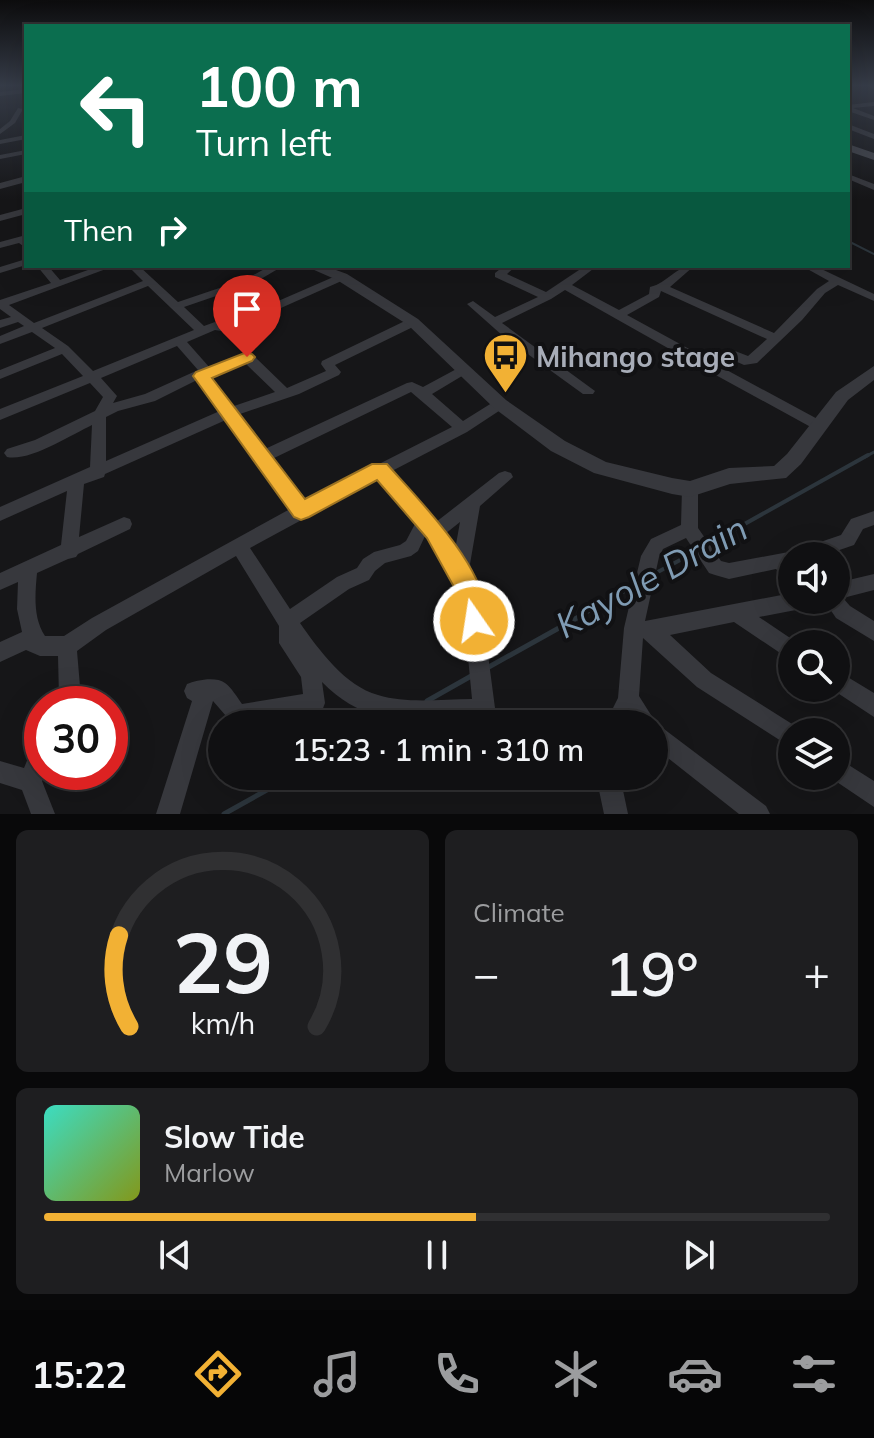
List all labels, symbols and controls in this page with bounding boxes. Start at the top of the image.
text: 100 m [196,51,363,121]
icon: left [64,56,168,160]
text: Turn left [196,120,332,165]
icon: right [150,208,194,252]
text: Then [64,211,134,249]
pin [213,275,281,357]
icon: arrive [225,287,269,331]
bus stop icon: Mihango stage [481,332,529,395]
place label: Mihango stage [536,339,735,374]
water label: Kayole Drain [547,505,755,647]
map controls [778,542,850,790]
button: sound [778,542,850,614]
position arrow [432,579,516,663]
button: search [778,630,850,702]
speed limit sign: 30 [24,686,128,790]
button: layers [778,718,850,790]
text: 15:23 · 1 min · 310 m [292,731,584,769]
text: Climate [473,896,565,929]
text: 29 [173,909,272,1014]
text: 19° [604,936,699,1011]
text: − [473,946,499,1001]
text: + [804,946,830,1001]
text: km/h [190,1005,255,1041]
text: Slow Tide [164,1118,305,1156]
text: Marlow [164,1156,255,1189]
icon: previous [153,1233,197,1277]
icon: pause [415,1233,459,1277]
icon: next [677,1233,721,1277]
icon: directions [190,1346,246,1402]
icon: music [309,1346,365,1402]
icon: phone [429,1346,485,1402]
icon: climate [548,1346,604,1402]
icon: car [667,1346,723,1402]
icon: filters [786,1346,842,1402]
text: 15:22 [32,1352,127,1397]

